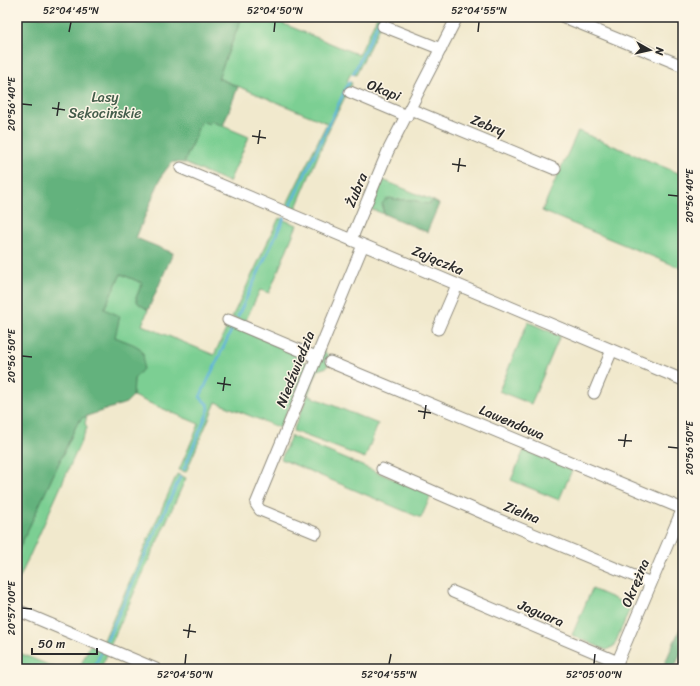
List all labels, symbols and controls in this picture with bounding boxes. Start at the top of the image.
text: 52°04'45"N [43,2,99,20]
text: 52°04'50"N [247,2,303,20]
text: 52°04'55"N [451,2,507,20]
north arrow [630,30,670,70]
text: N [649,45,669,57]
street label: Okapi [363,72,406,109]
text: 20°56'40"E [3,75,21,131]
park label: Lasy Sękocińskie [68,85,142,126]
street label: Zebry [467,107,510,144]
text: 20°56'40"E [681,167,699,223]
street label: Żubra [338,168,375,211]
street label: Zajączka [408,238,469,283]
street label: Niedźwiedzia [269,327,322,411]
text: 20°56'50"E [3,328,21,383]
street label: Lawendowa [475,397,548,447]
text: 20°56'50"E [681,420,699,475]
street label: Zielna [500,494,544,531]
street label: Okrężna [614,555,657,611]
text: 20°57'00"E [3,579,21,635]
street label: Jaguara [513,592,568,634]
scale bar [32,630,97,656]
text: 50 m [38,633,65,655]
text: 52°04'50"N [157,666,213,684]
text: 52°04'55"N [361,666,417,684]
text: 52°05'00"N [566,666,622,684]

